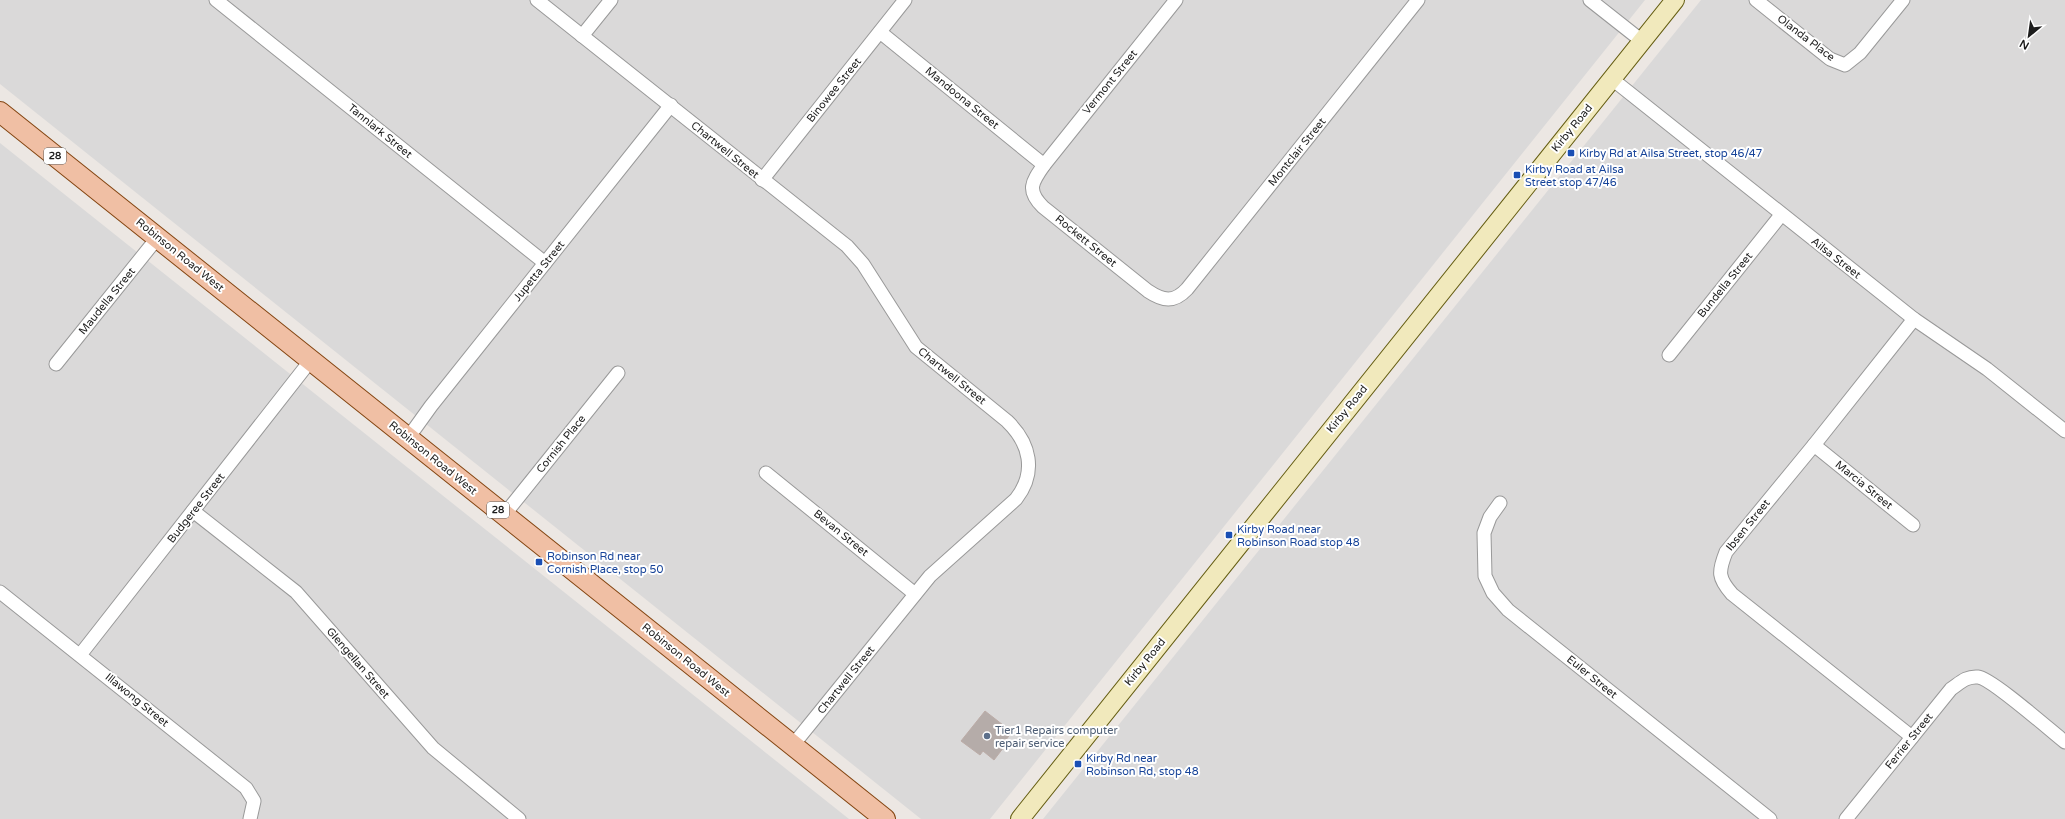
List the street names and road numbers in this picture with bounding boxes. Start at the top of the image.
street label: Olanda Place [1775,12,1837,64]
street label: Vermont Street [1080,47,1140,117]
street label: Binowee Street [804,55,864,125]
street label: Mandoona Street [923,64,1001,132]
street label: Tannlark Street [345,101,415,161]
street label: Kirby Road [1549,101,1595,154]
street label: Montclair Street [1266,115,1328,189]
street label: Chartwell Street [688,119,762,181]
road number: 28 [44,148,66,164]
street label: Rockett Street [1053,212,1119,270]
street label: Robinson Road West [133,216,227,294]
street label: Ailsa Street [1809,235,1863,281]
street label: Jupetta Street [511,238,567,304]
street label: Bundella Street [1695,250,1755,320]
street label: Maudella Street [76,265,138,337]
street label: Chartwell Street [915,345,989,407]
street label: Kirby Road [1324,382,1370,435]
street label: Cornish Place [534,412,588,476]
street label: Robinson Road West [386,419,480,497]
street label: Marcia Street [1833,458,1895,512]
street label: Budgeree Street [165,470,227,546]
street label: Ibsen Street [1723,497,1773,553]
road number: 28 [487,502,509,518]
street label: Bevan Street [811,507,871,559]
street label: Robinson Road West [639,621,733,699]
street label: Glengellan Street [324,625,392,701]
street label: Kirby Road [1122,635,1168,688]
street label: Chartwell Street [815,643,877,717]
street label: Euler Street [1564,653,1620,701]
street label: Illawong Street [103,670,171,730]
street label: Ferrier Street [1882,710,1936,772]

